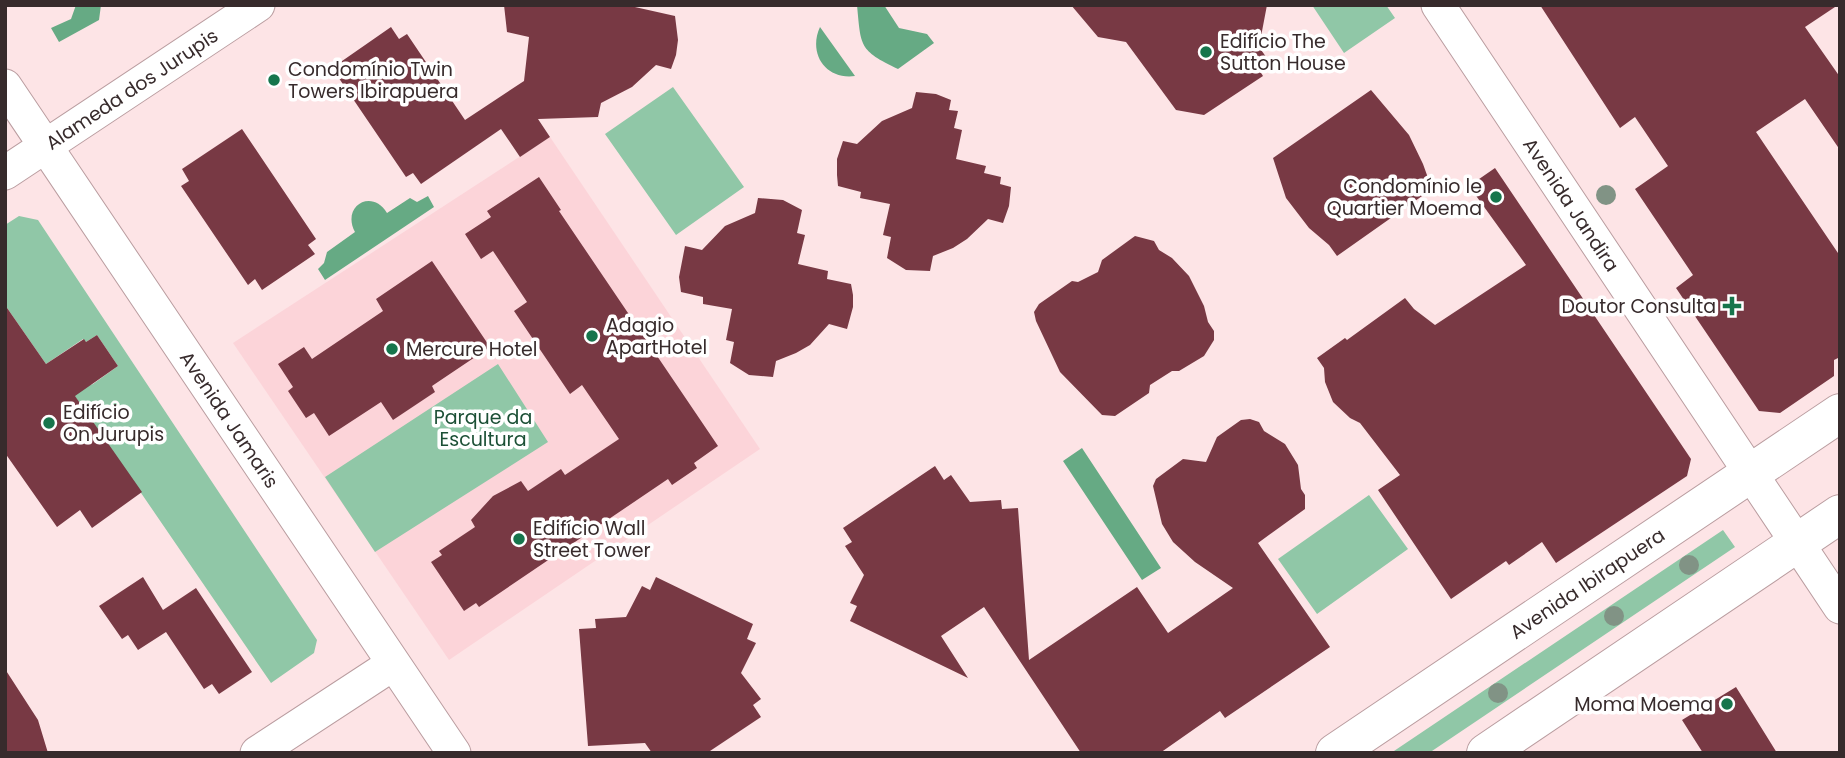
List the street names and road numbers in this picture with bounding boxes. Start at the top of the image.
street label: Alameda dos Jurupis [40,22,223,156]
street label: Avenida Jandira [1517,132,1626,277]
street label: Avenida Jamaris [174,346,285,493]
street label: Avenida Ibirapuera [1504,521,1670,645]

